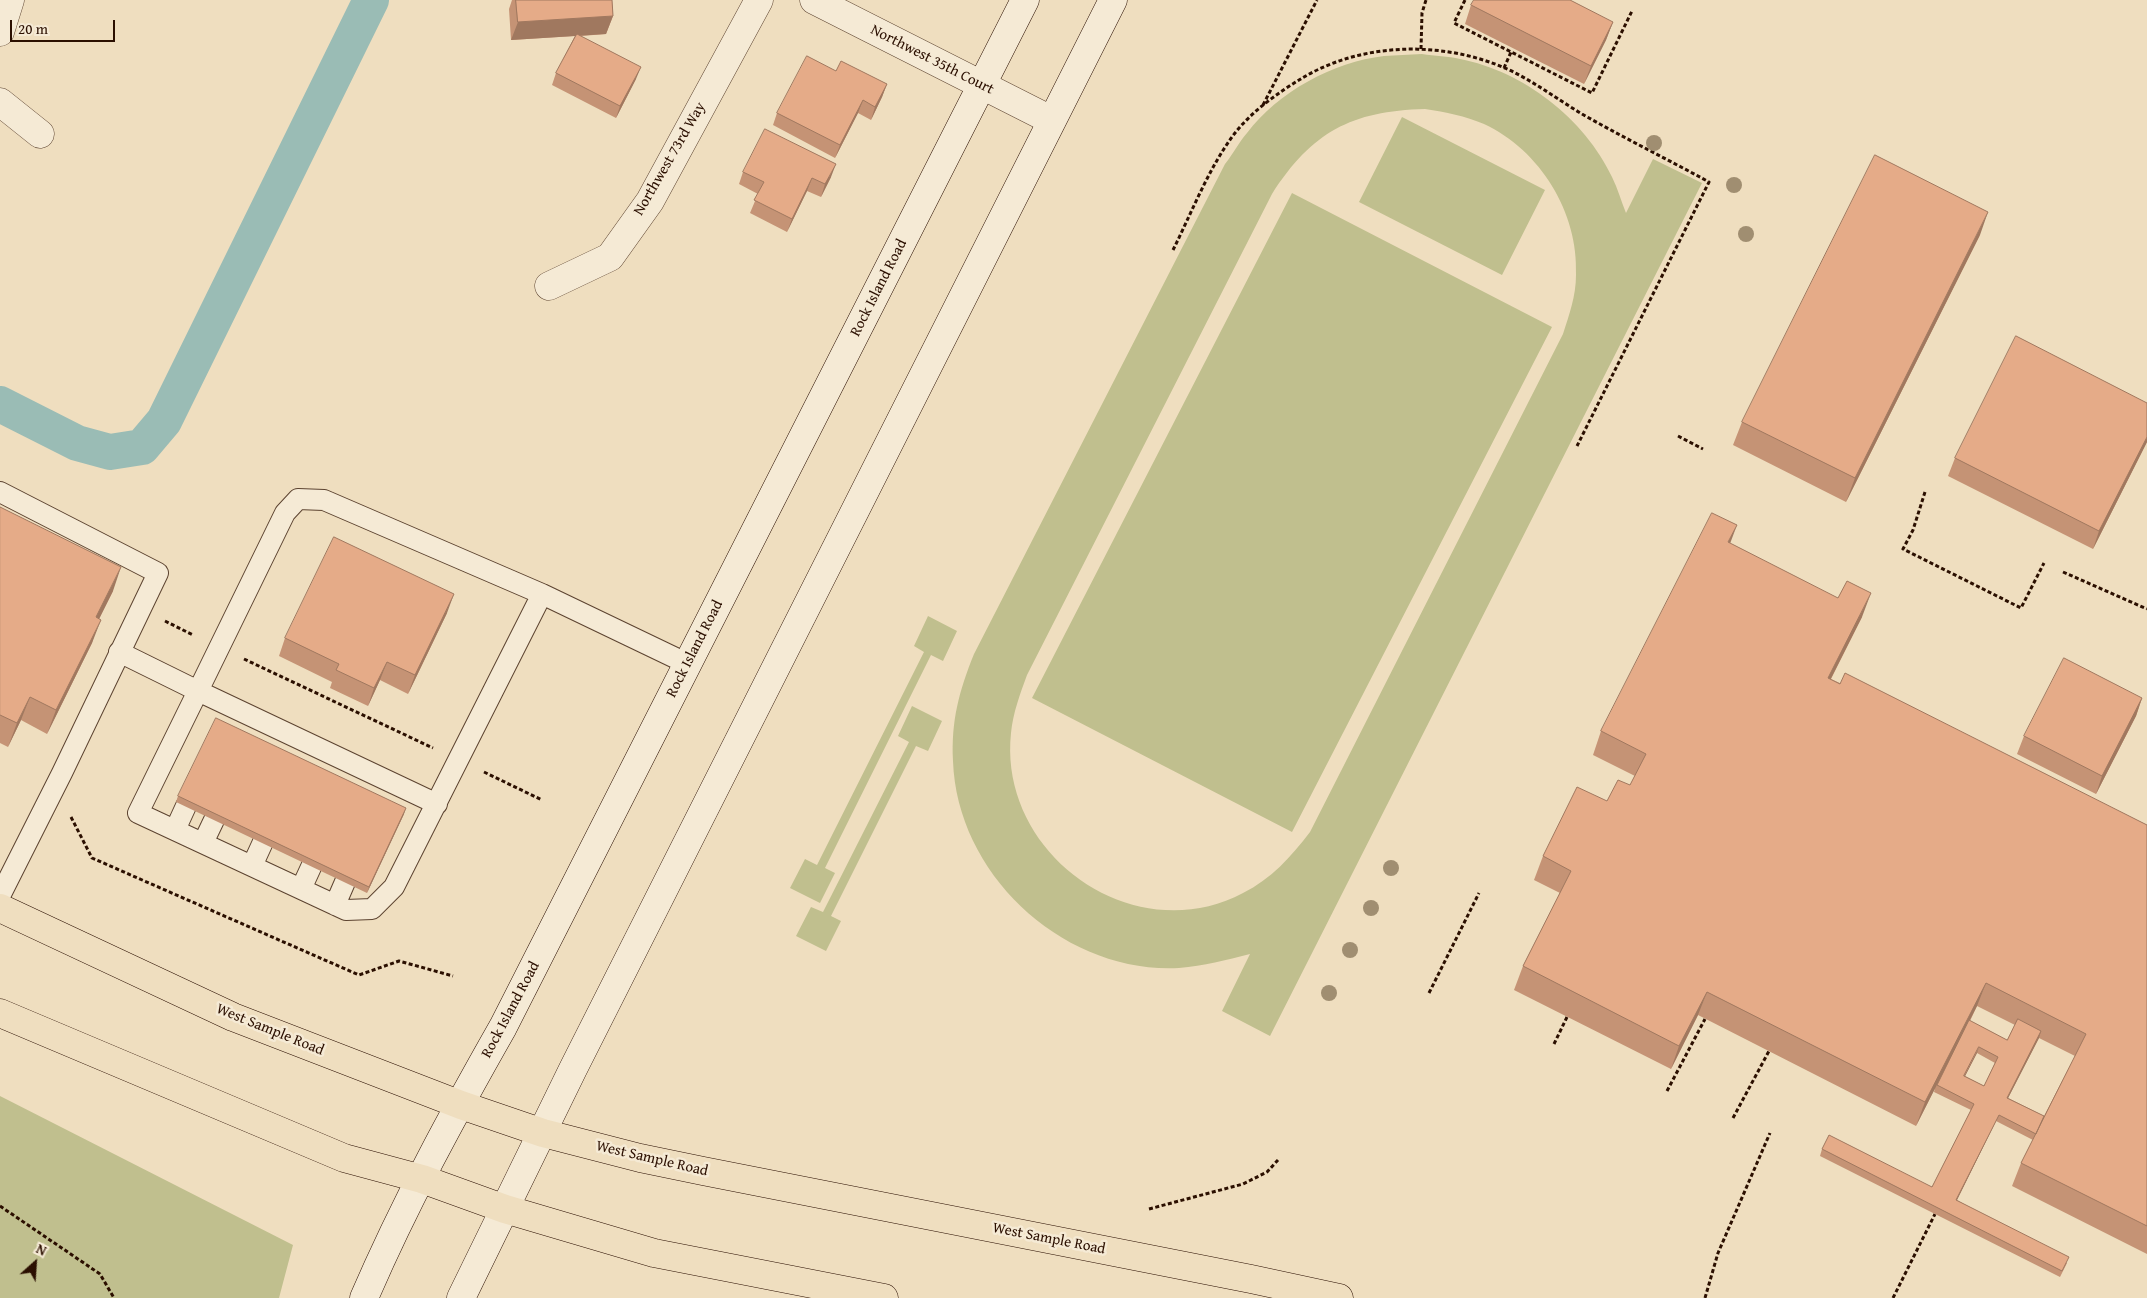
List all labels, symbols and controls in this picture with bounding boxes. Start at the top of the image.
scale bar [12,10,118,42]
text: 20 m [18,18,48,39]
street label: Northwest 35th Court [867,21,997,99]
street label: Northwest 73rd Way [630,99,710,219]
street label: Rock Island Road [847,236,911,340]
street label: Rock Island Road [663,597,727,701]
street label: Rock Island Road [478,959,544,1061]
street label: West Sample Road [214,1000,326,1060]
street label: West Sample Road [594,1137,710,1181]
street label: West Sample Road [991,1219,1107,1259]
north arrow [10,1238,60,1288]
text: N [33,1238,50,1261]

